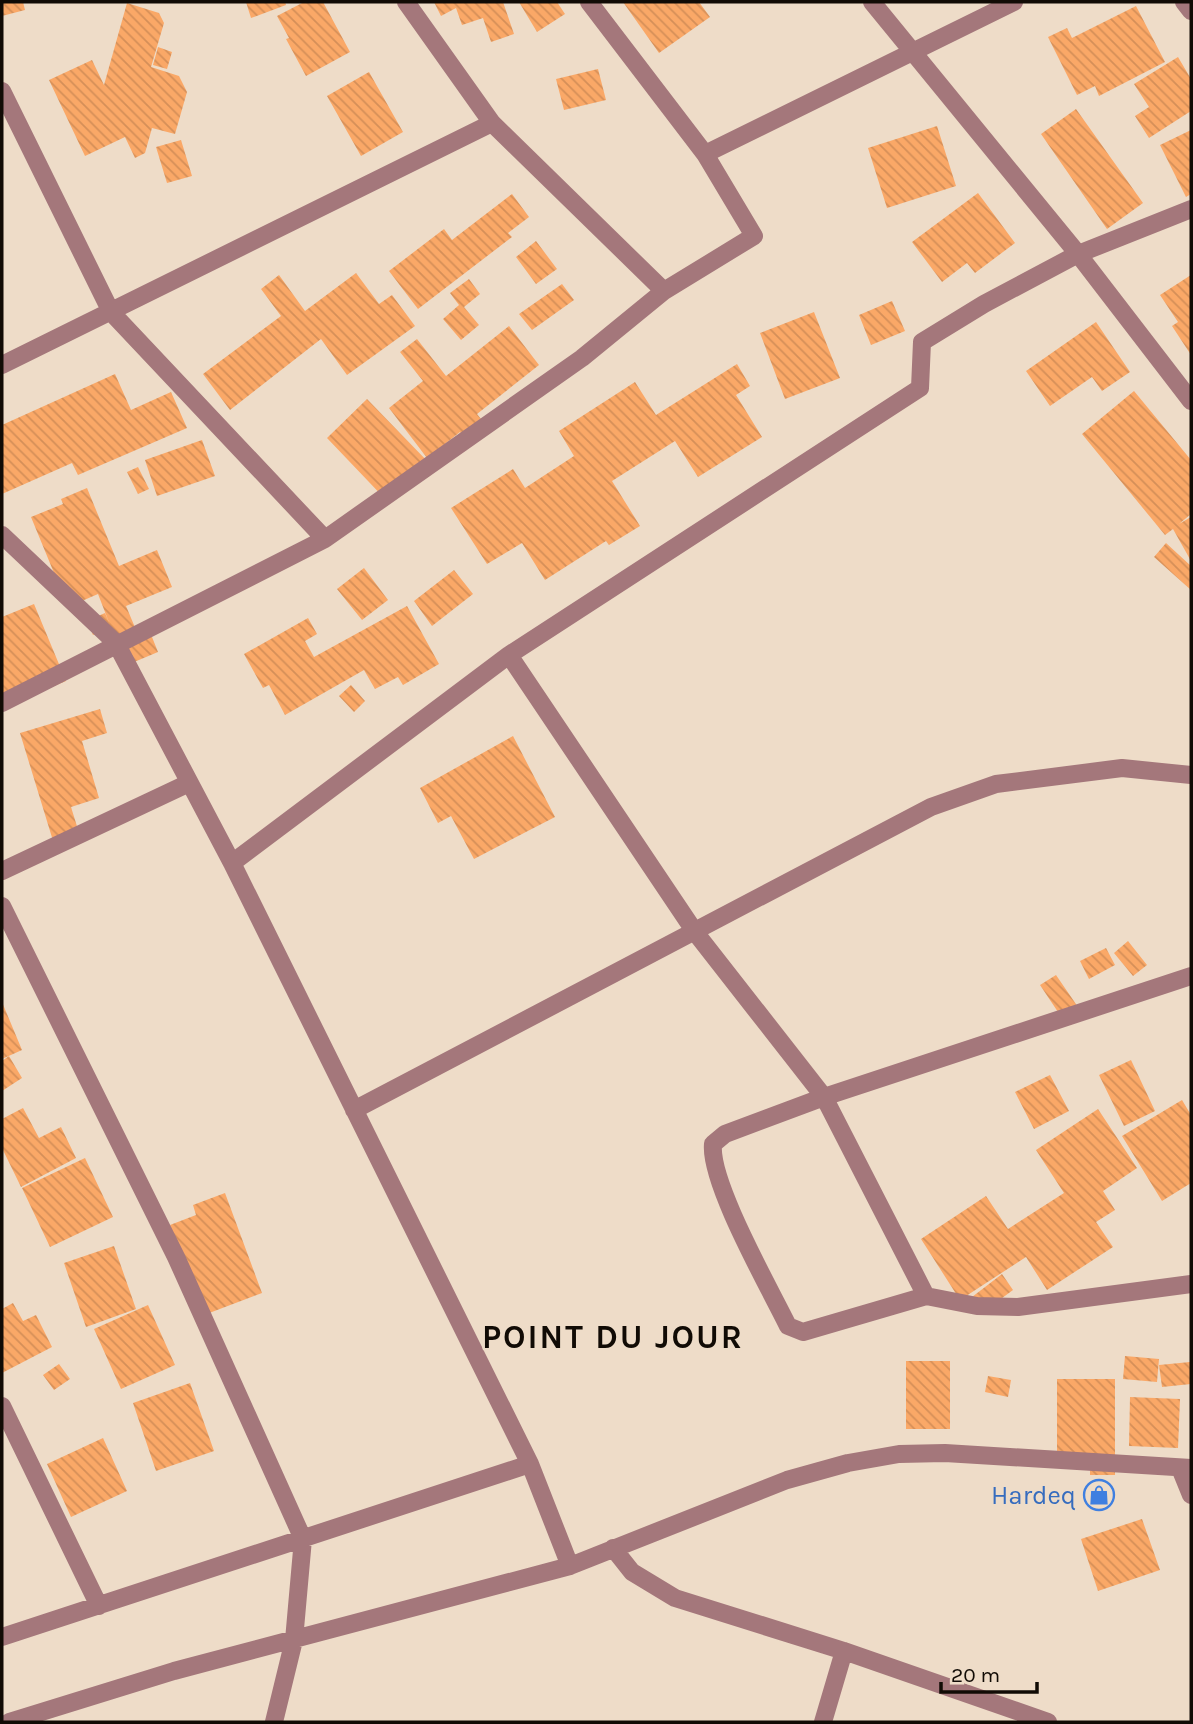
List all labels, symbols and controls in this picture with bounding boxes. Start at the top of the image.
district label: POINT DU JOUR [482,1318,744,1356]
shop icon: Hardeq [1082,1478,1116,1512]
place label: Hardeq [991,1480,1076,1511]
scale bar [941,1650,1037,1694]
text: 20 m [951,1663,1000,1687]

